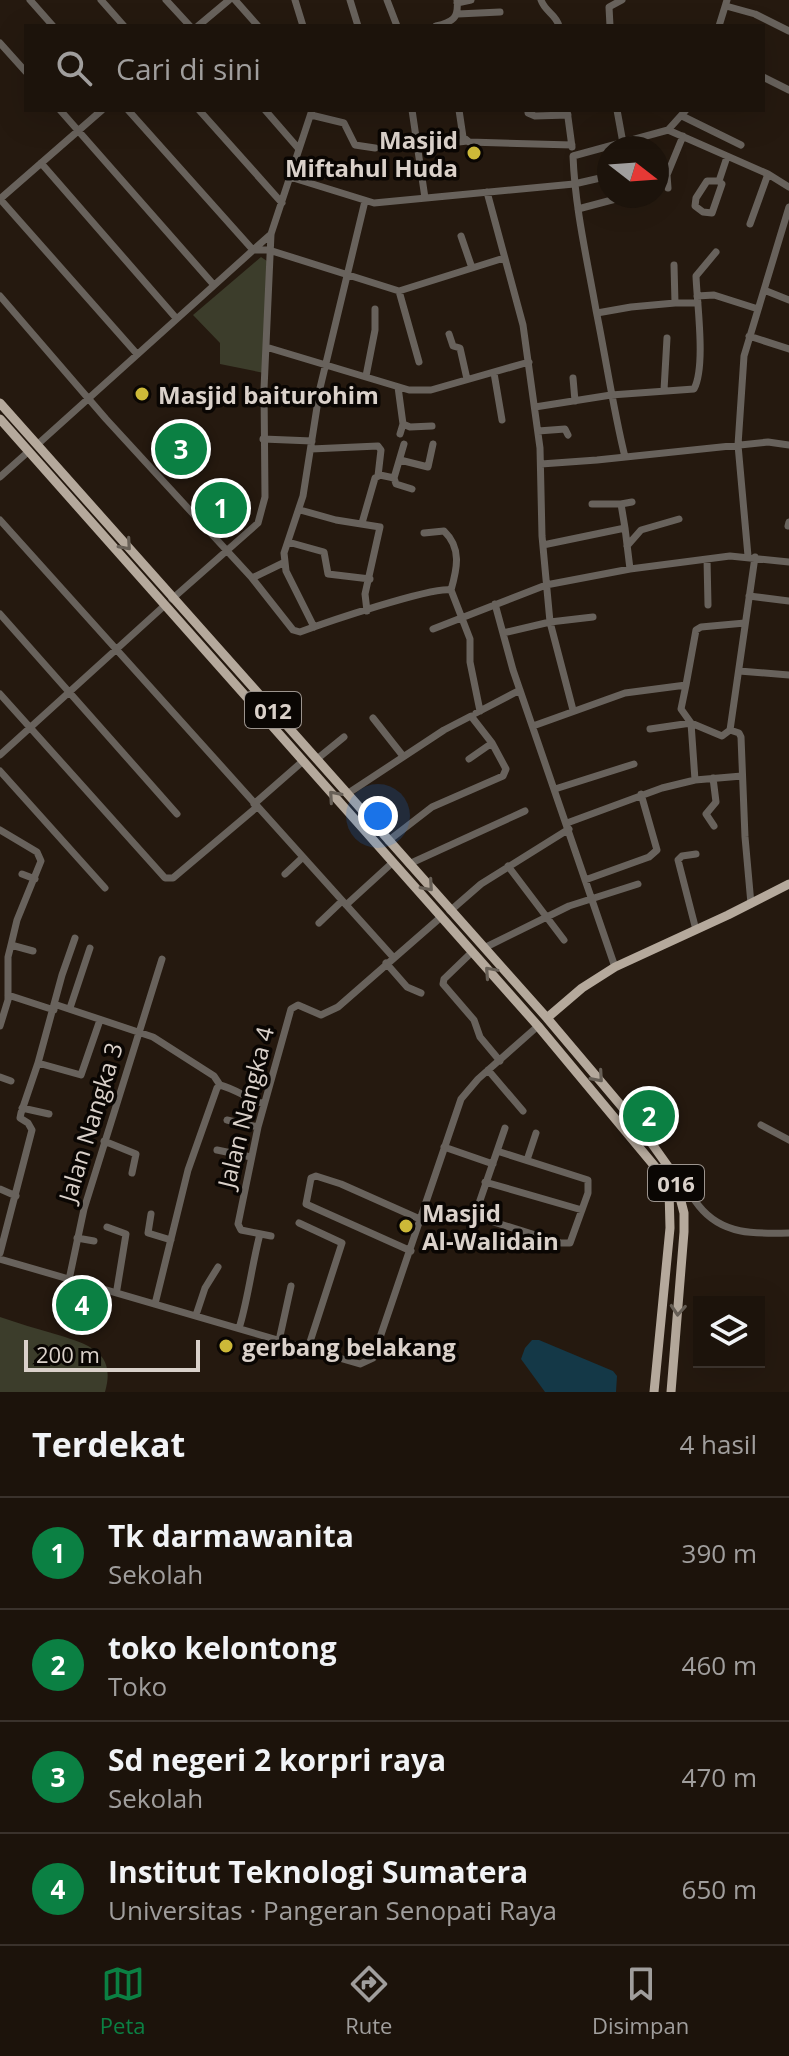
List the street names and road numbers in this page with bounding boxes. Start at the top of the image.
road number: 012 [245,692,301,728]
street label: Jalan Nangka 4 [209,1023,281,1193]
street label: Jalan Nangka 3 [49,1038,130,1208]
road number: 016 [648,1165,704,1201]

